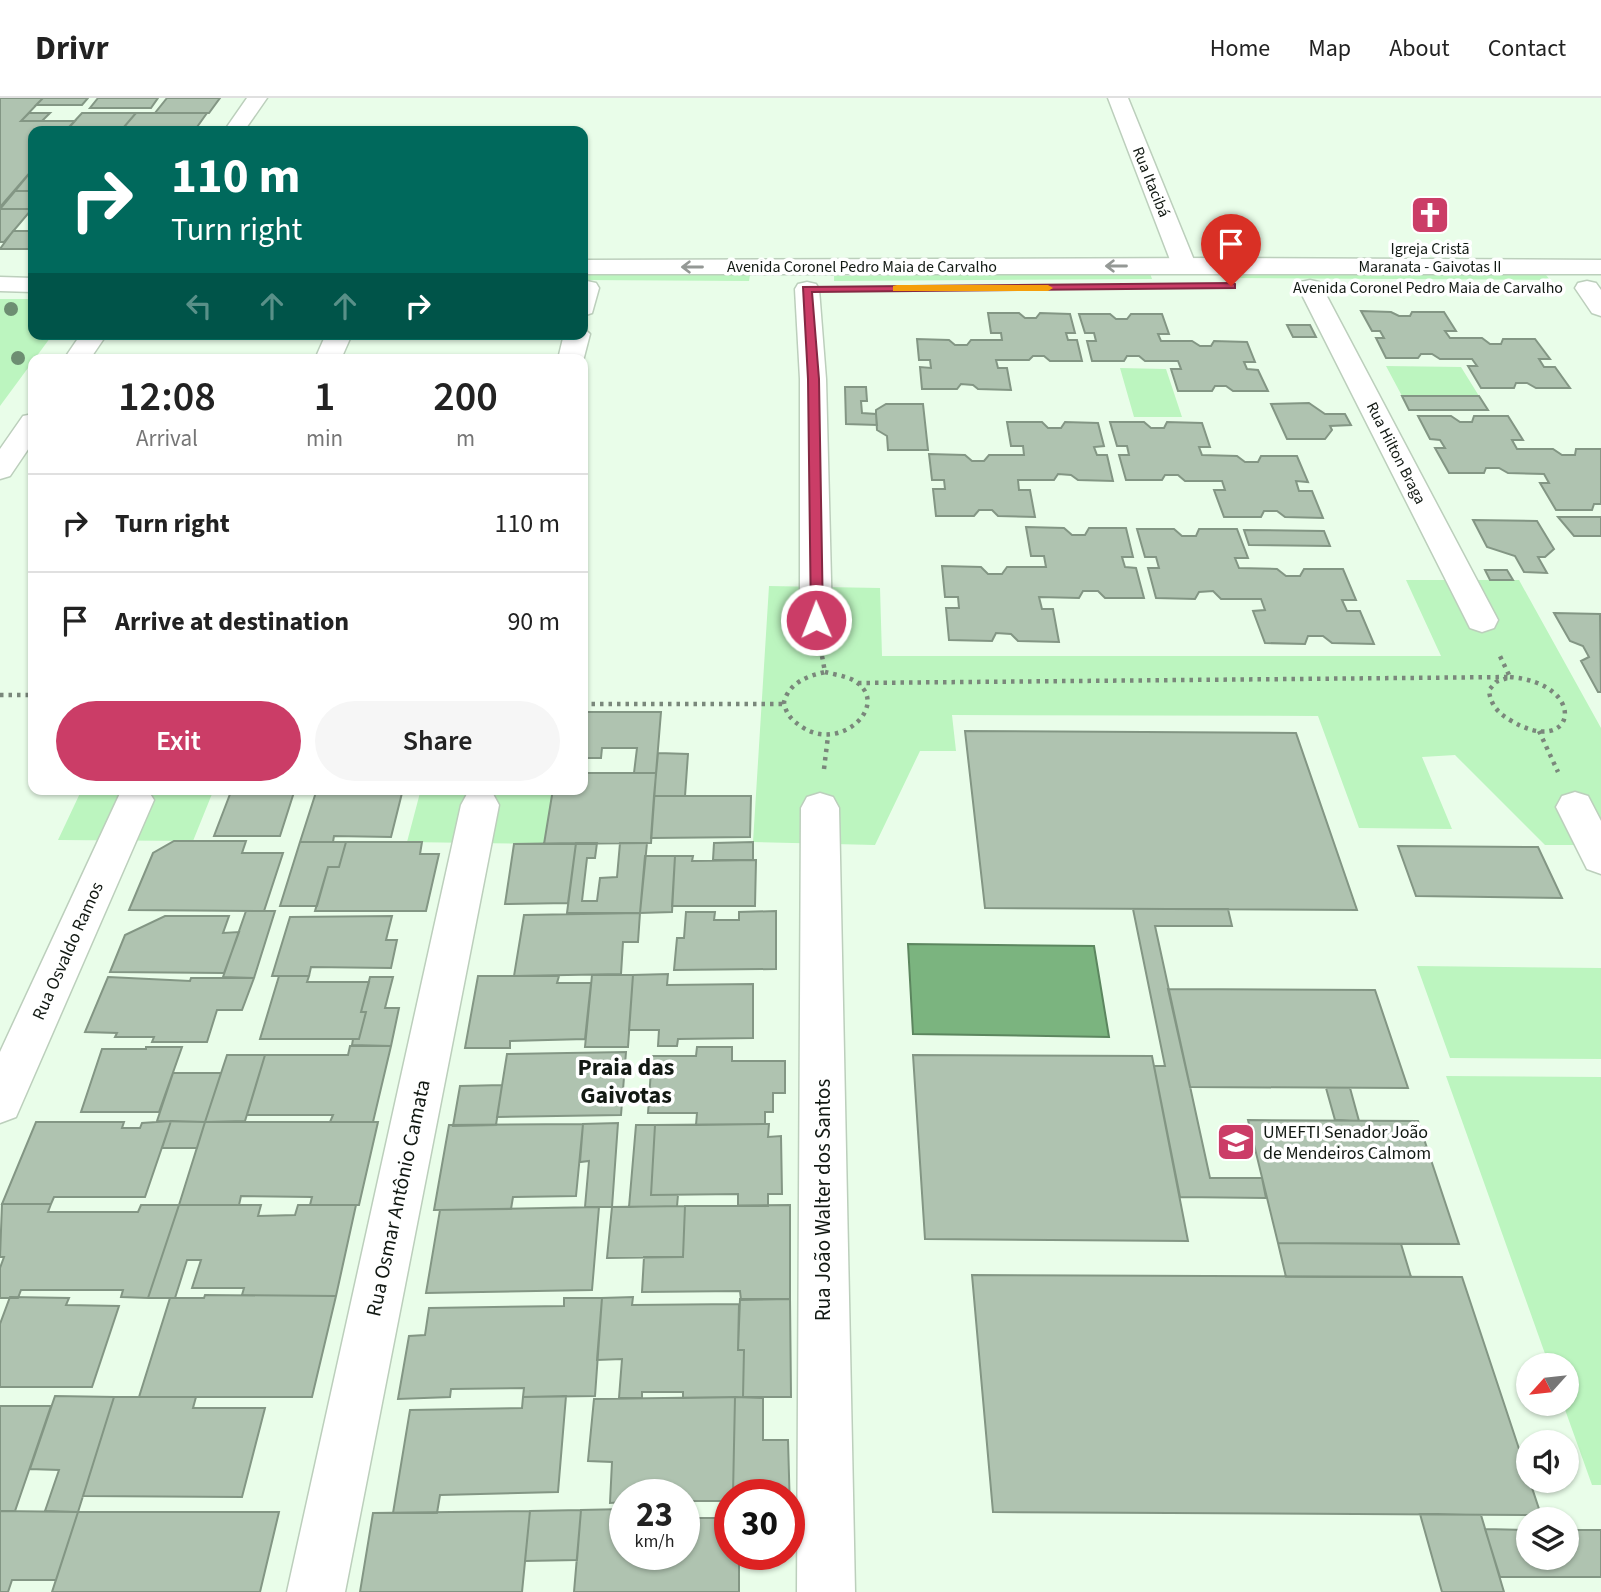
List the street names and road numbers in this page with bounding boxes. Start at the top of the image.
street label: Rua Itacibá [1127,143,1175,221]
street label: Avenida Coronel Pedro Maia de Carvalho [727,256,997,278]
street label: Avenida Coronel Pedro Maia de Carvalho [1293,277,1563,299]
street label: Rua Hilton Braga [1361,398,1431,508]
street label: Rua Osvaldo Ramos [26,878,110,1024]
street label: Rua Osmar Antônio Camata [358,1077,438,1319]
street label: Rua João Walter dos Santos [808,1079,838,1321]

